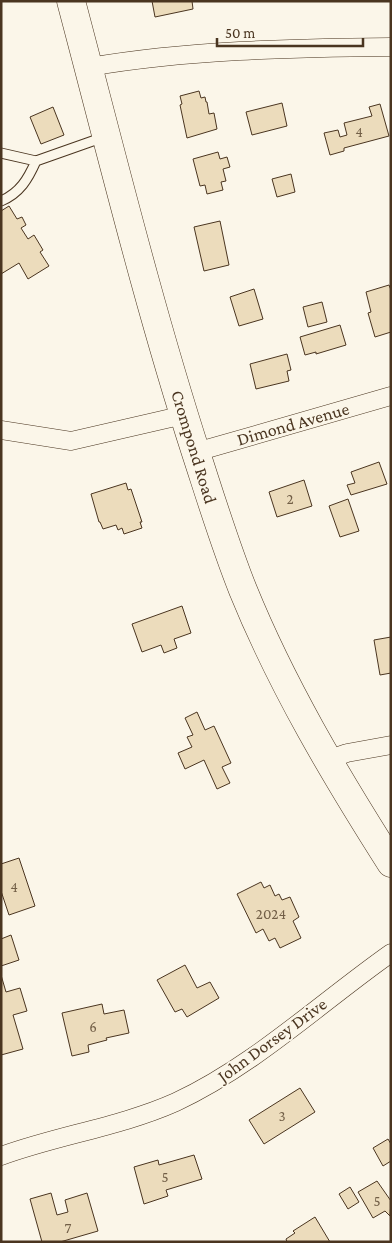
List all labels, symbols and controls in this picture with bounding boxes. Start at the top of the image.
scale bar [217,15,363,47]
text: 50 m [225,25,255,41]
house number: 4 [355,124,363,140]
street label: Crompond Road [167,388,221,507]
street label: Dimond Avenue [235,398,351,450]
house number: 2 [286,491,294,507]
house number: 4 [10,879,18,895]
house number: 2024 [256,906,286,922]
street label: John Dorsey Drive [212,994,331,1087]
house number: 6 [89,1019,97,1035]
house number: 3 [278,1108,286,1124]
house number: 5 [161,1169,169,1185]
house number: 5 [373,1193,381,1209]
house number: 7 [65,1220,72,1236]

